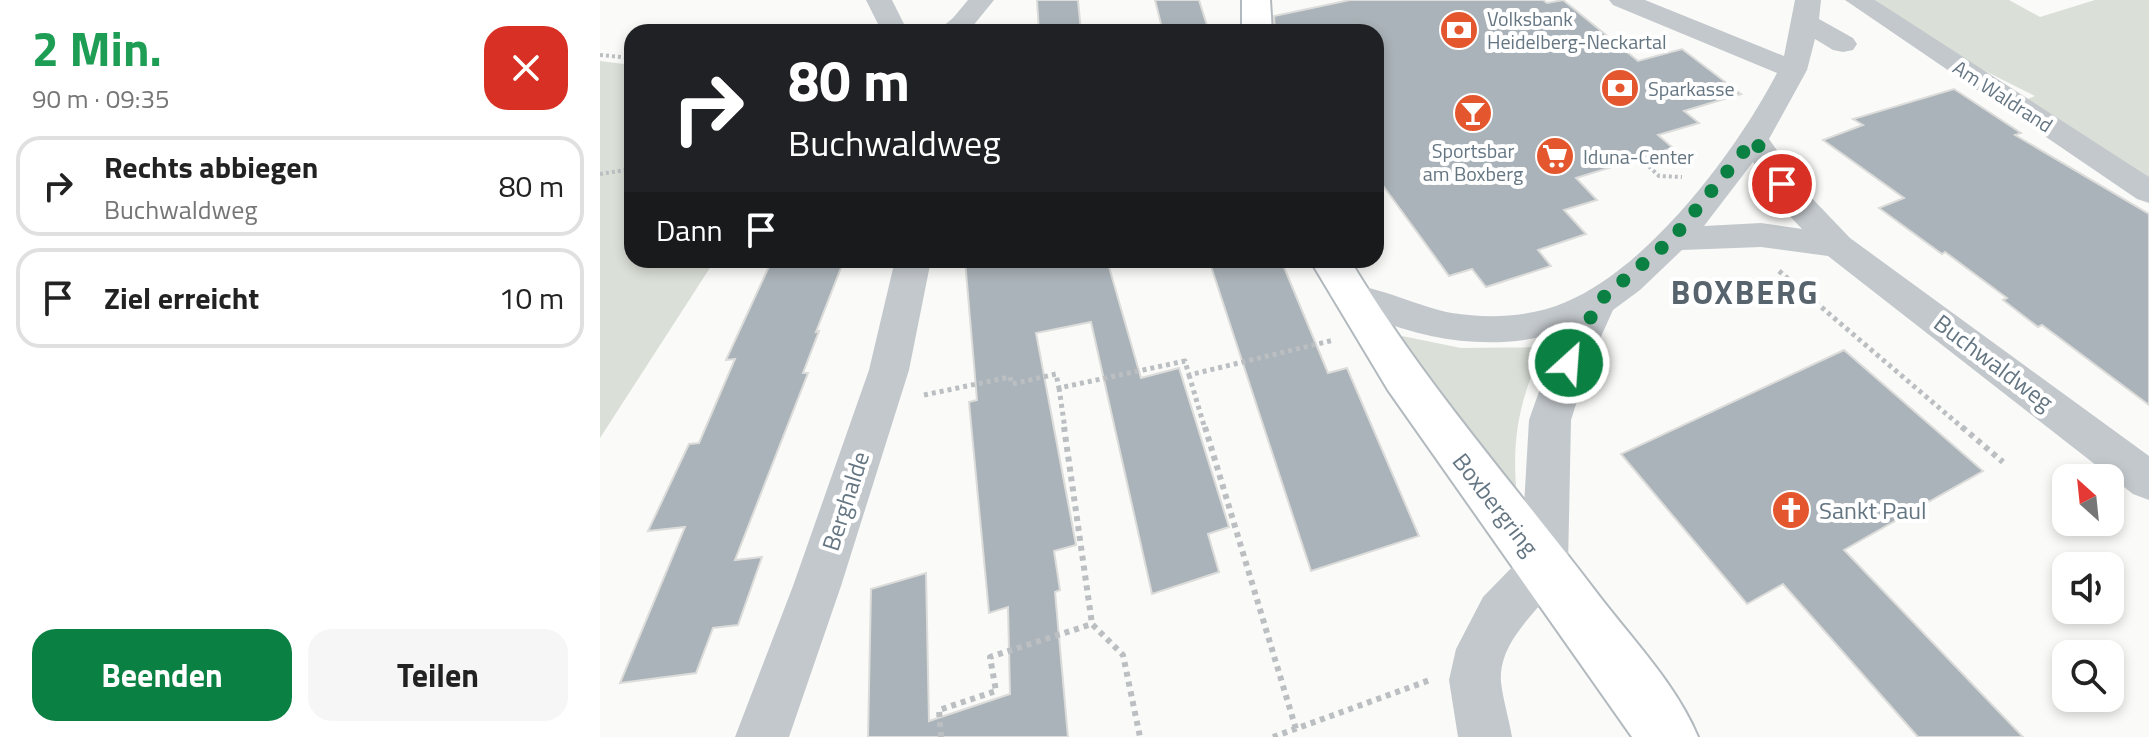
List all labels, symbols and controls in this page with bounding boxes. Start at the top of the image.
place label: Volksbank Heidelberg-Neckartal [1487,3,1667,57]
bank icon: Volksbank Heidelberg-Neckartal [1438,9,1480,51]
text: 2 Min. [32,12,162,85]
button: close [484,26,568,110]
text: 80 m [788,38,910,123]
street label: Am Waldrand [1947,52,2059,140]
icon: right [656,56,760,160]
bank icon: Sparkasse [1599,67,1641,109]
place label: Sparkasse [1648,73,1735,104]
text: 90 m · 09:35 [32,79,170,118]
bar icon: Sportsbar am Boxberg [1452,92,1494,134]
text: Buchwaldweg [788,115,1001,170]
place label: Sportsbar am Boxberg [1423,135,1523,189]
supermarket icon: Iduna-Center [1534,135,1576,177]
place label: Iduna-Center [1583,141,1694,172]
text: Rechts abbiegen [104,144,318,190]
pin [1748,150,1816,218]
icon: arrive [1760,162,1804,206]
text: 80 m [499,163,564,209]
icon: right [36,164,80,208]
text: Buchwaldweg [104,190,258,229]
text: Dann [656,207,723,253]
icon: arrive [739,208,783,252]
district label: BOXBERG [1671,268,1819,316]
text: Ziel erreicht [104,275,259,321]
text: 10 m [499,275,564,321]
icon: arrive [36,276,80,320]
street label: Buchwaldweg [1927,305,2061,419]
position arrow [1527,321,1611,405]
street label: Boxbergring [1444,445,1548,563]
street label: Berghalde [812,447,878,555]
north arrow [2052,464,2124,536]
map controls [2052,464,2124,712]
church icon: Sankt Paul [1770,489,1812,531]
place label: Sankt Paul [1819,492,1927,528]
button: sound [2052,552,2124,624]
button: Beenden [32,629,292,721]
button: Teilen [308,629,568,721]
button: search [2052,640,2124,712]

